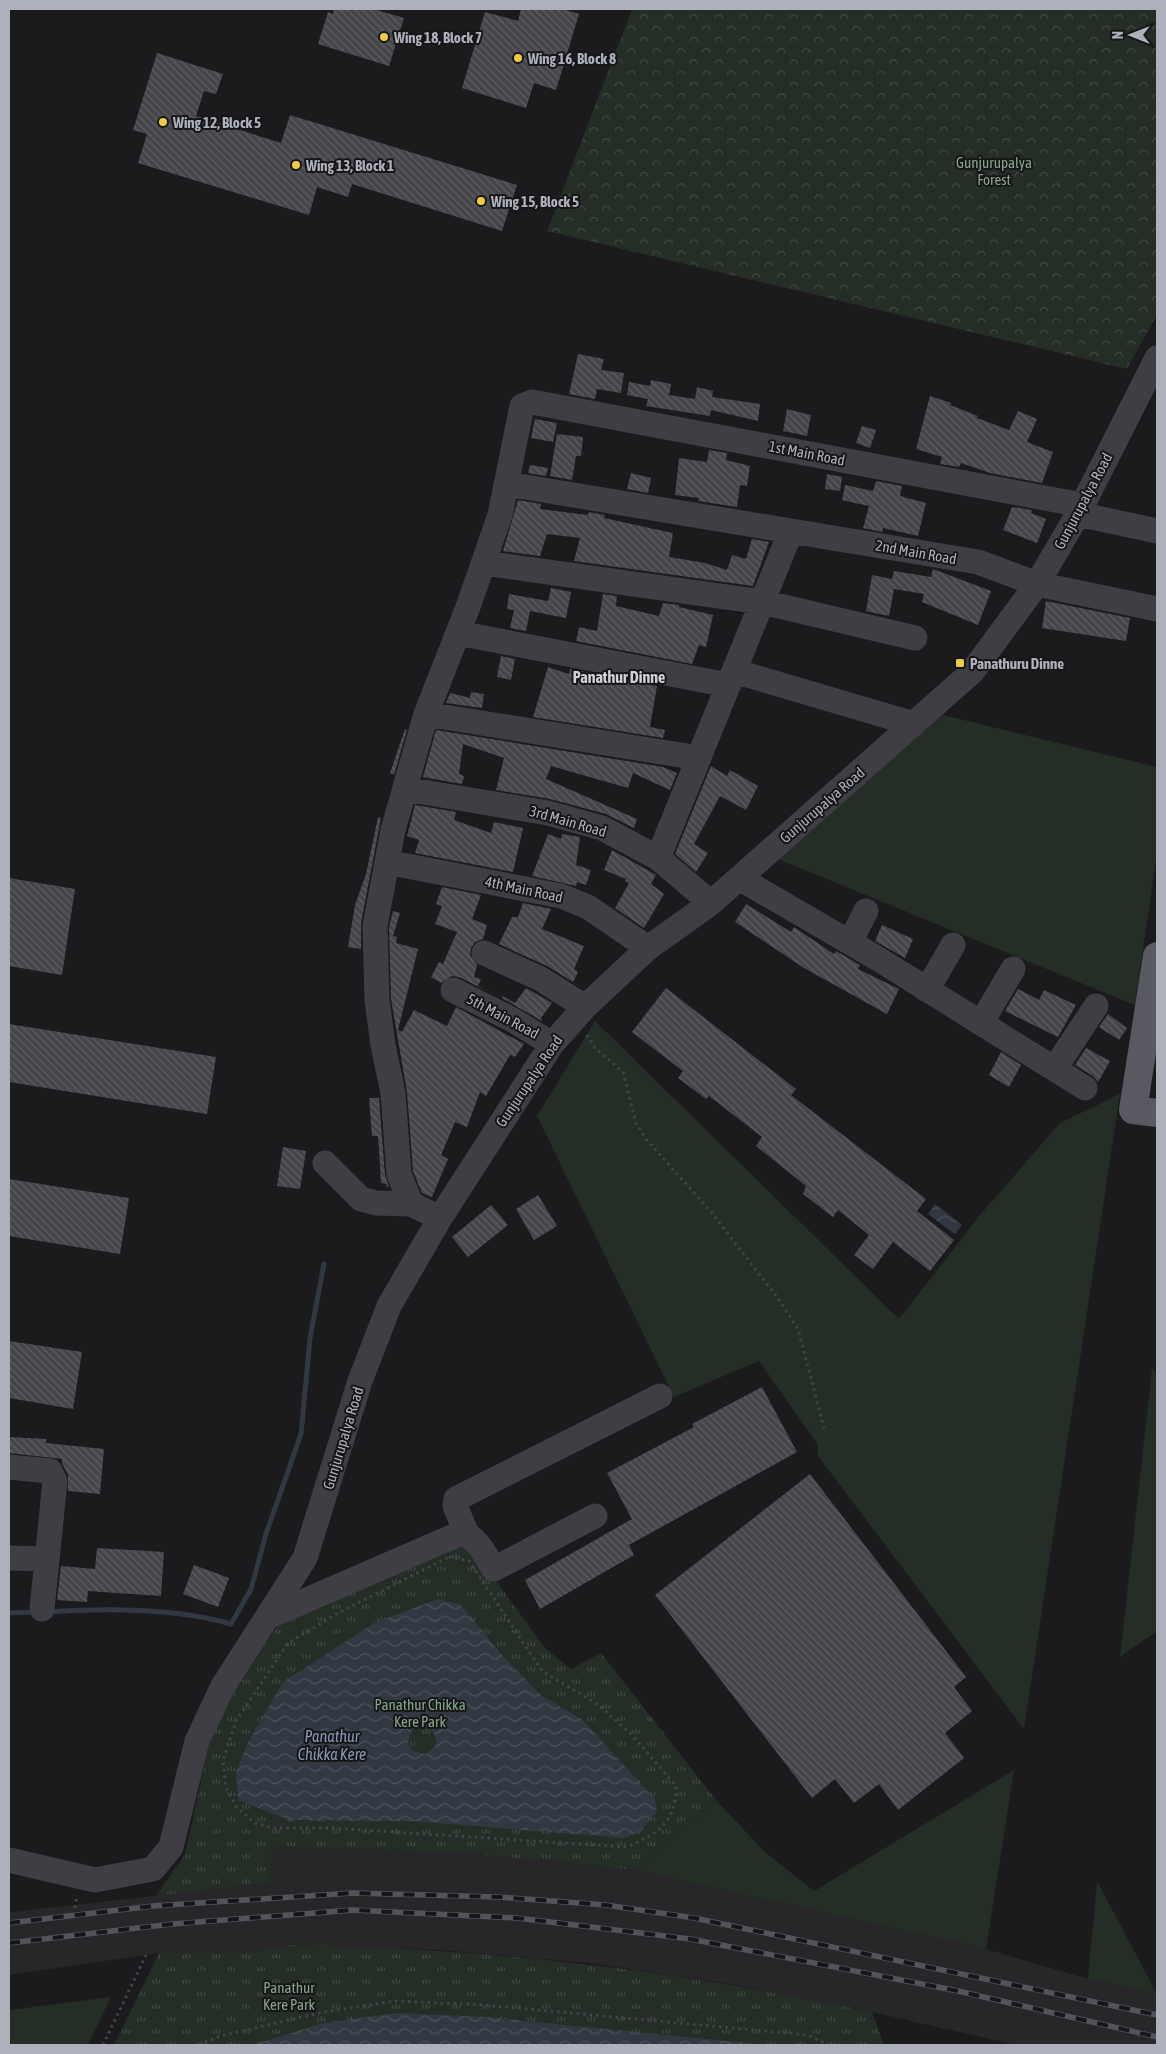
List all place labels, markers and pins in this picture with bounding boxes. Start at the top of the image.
place label: Wing 18, Block 7 [393,29,482,46]
marker: Wing 18, Block 7 [378,31,390,43]
place label: Wing 16, Block 8 [527,50,616,67]
marker: Wing 16, Block 8 [512,52,524,64]
place label: Wing 12, Block 5 [172,114,261,131]
marker: Wing 12, Block 5 [157,116,169,128]
place label: Wing 13, Block 1 [305,157,394,174]
marker: Wing 13, Block 1 [290,159,302,171]
place label: Wing 15, Block 5 [490,193,579,210]
marker: Wing 15, Block 5 [475,195,487,207]
place label: Panathuru Dinne [970,655,1064,672]
marker: Panathuru Dinne [954,657,966,669]

